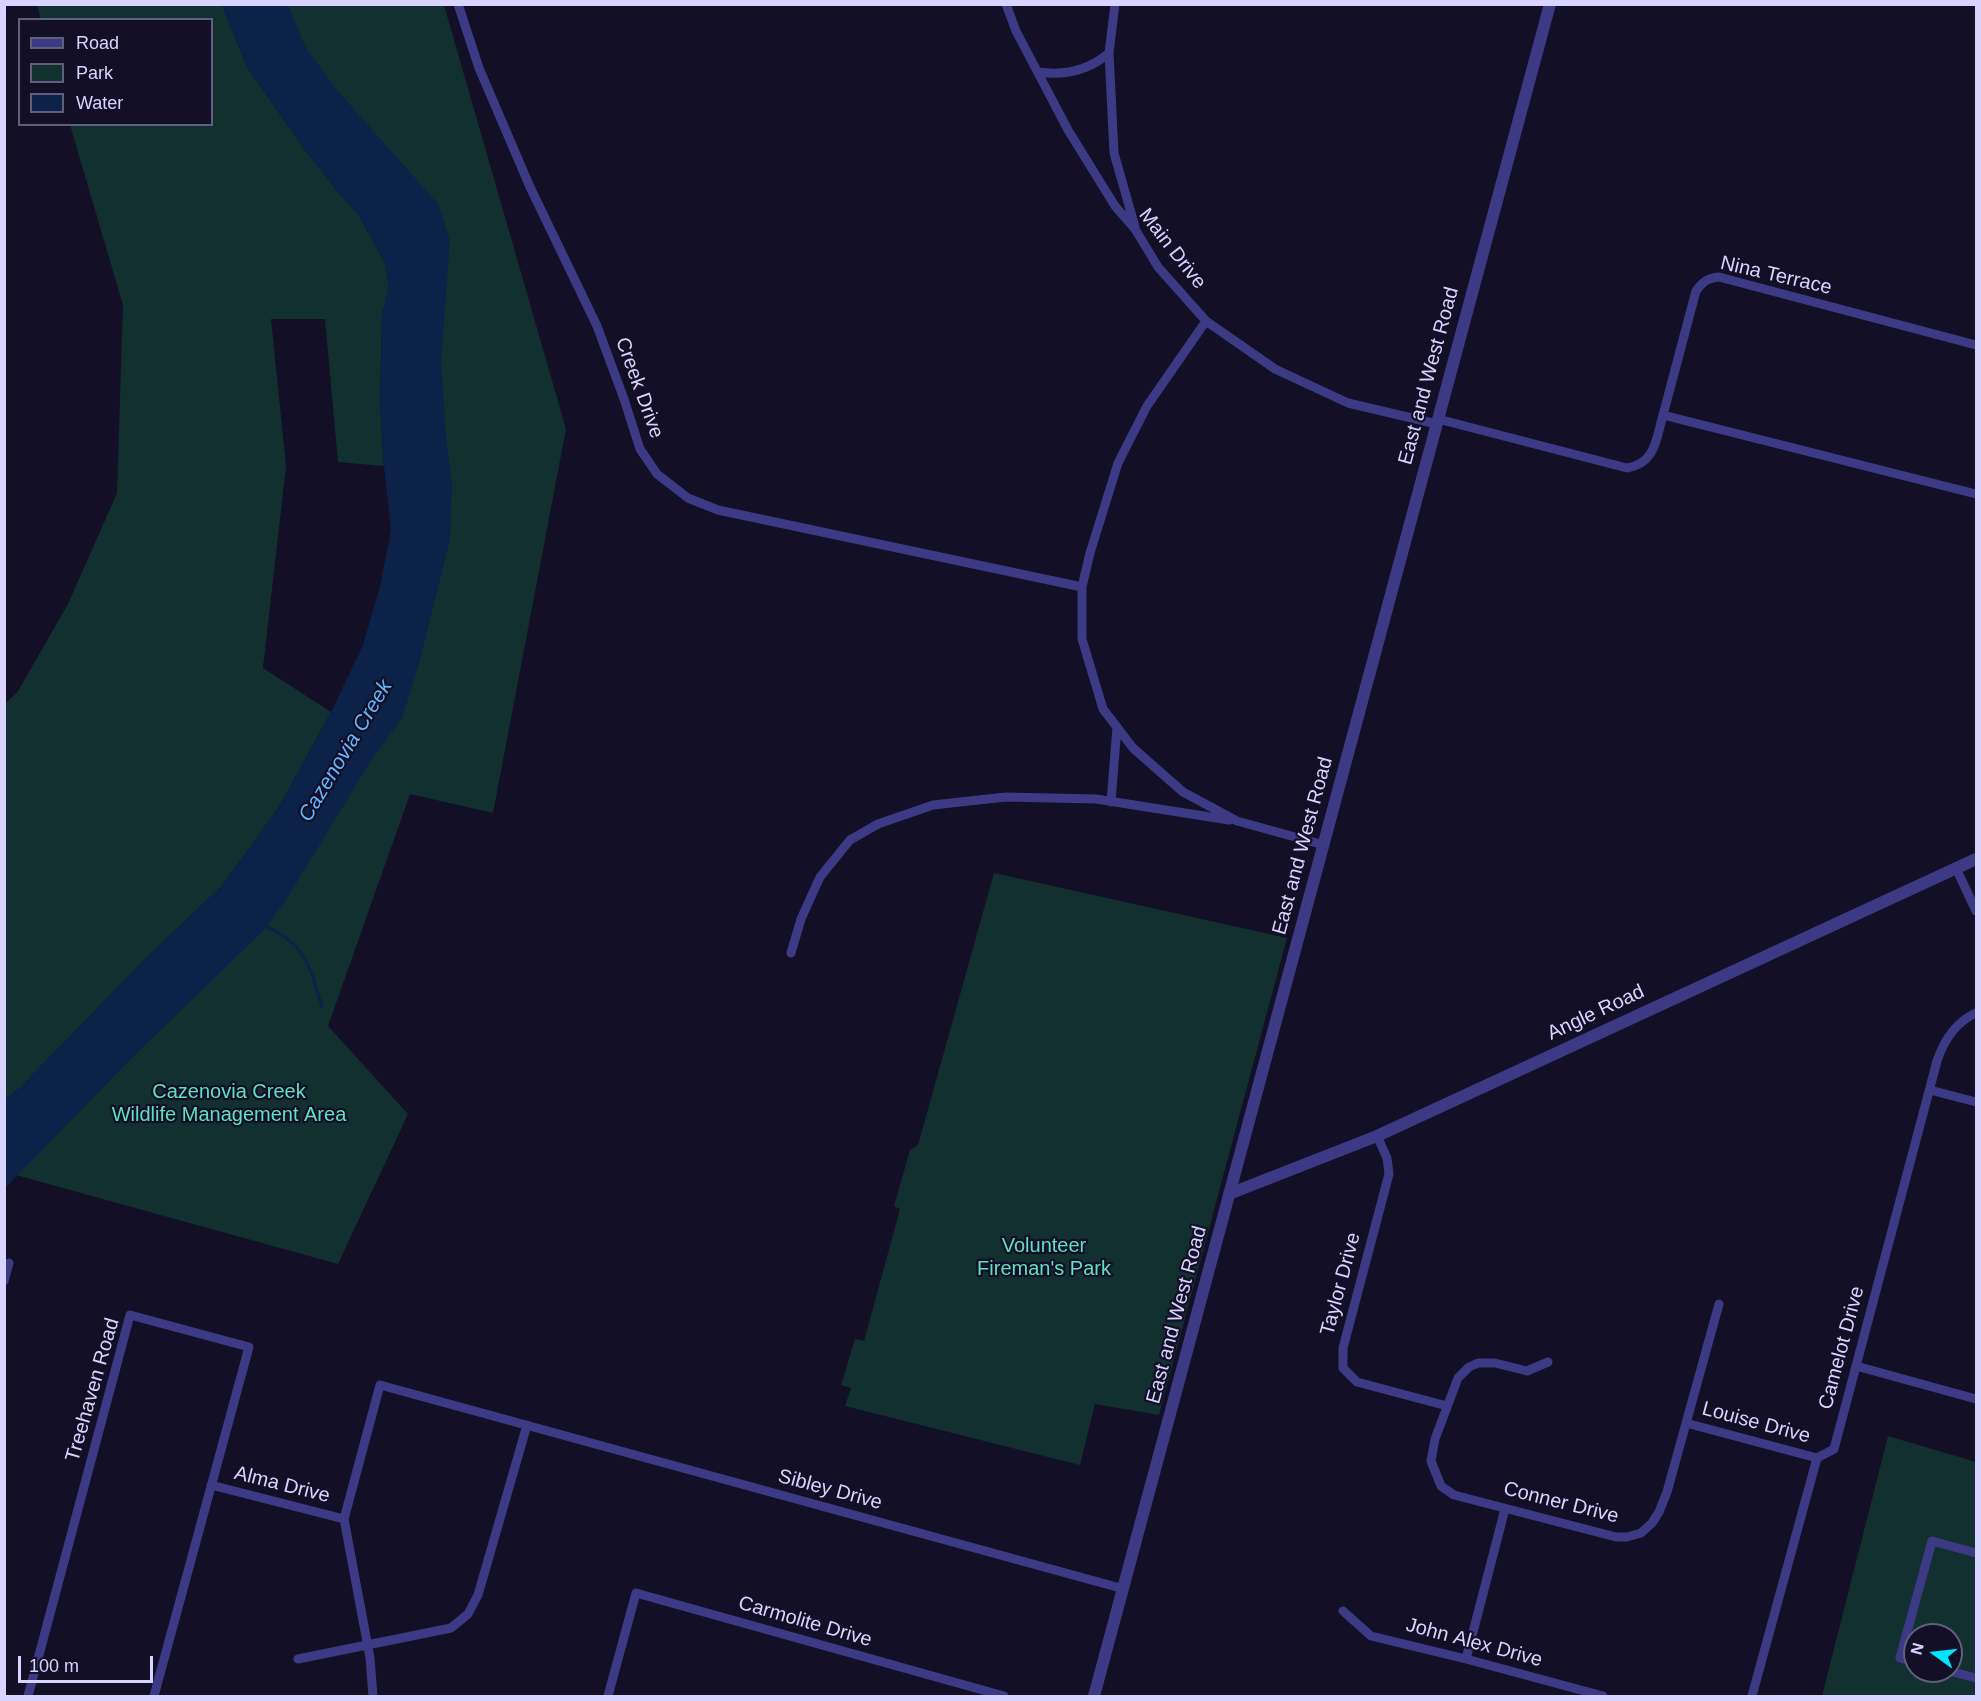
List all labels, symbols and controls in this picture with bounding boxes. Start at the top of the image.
legend [18,18,213,126]
text: Road [76,33,119,53]
text: Park [76,63,113,83]
text: Water [76,93,123,113]
street label: Main Drive [1133,204,1211,294]
street label: Nina Terrace [1718,252,1834,300]
street label: East and West Road [1394,284,1464,468]
street label: Creek Drive [610,334,668,442]
water label: Cazenovia Creek [294,675,398,827]
street label: East and West Road [1268,754,1338,938]
street label: Angle Road [1544,980,1648,1046]
park label: Cazenovia Creek Wildlife Management Area [112,1080,346,1127]
street label: East and West Road [1142,1223,1212,1407]
street label: Taylor Drive [1316,1230,1366,1338]
park label: Volunteer Fireman's Park [977,1234,1111,1281]
street label: Camelot Drive [1814,1284,1870,1412]
street label: Treehaven Road [61,1315,125,1465]
street label: Louise Drive [1699,1397,1813,1449]
street label: Alma Drive [232,1462,332,1508]
street label: Sibley Drive [775,1465,885,1515]
street label: Conner Drive [1501,1477,1621,1529]
street label: Carmolite Drive [735,1591,875,1653]
street label: John Alex Drive [1403,1613,1545,1673]
north arrow [1903,1623,1963,1683]
text: N [1907,1641,1927,1657]
scale bar [21,1644,156,1682]
text: 100 m [29,1656,79,1676]

